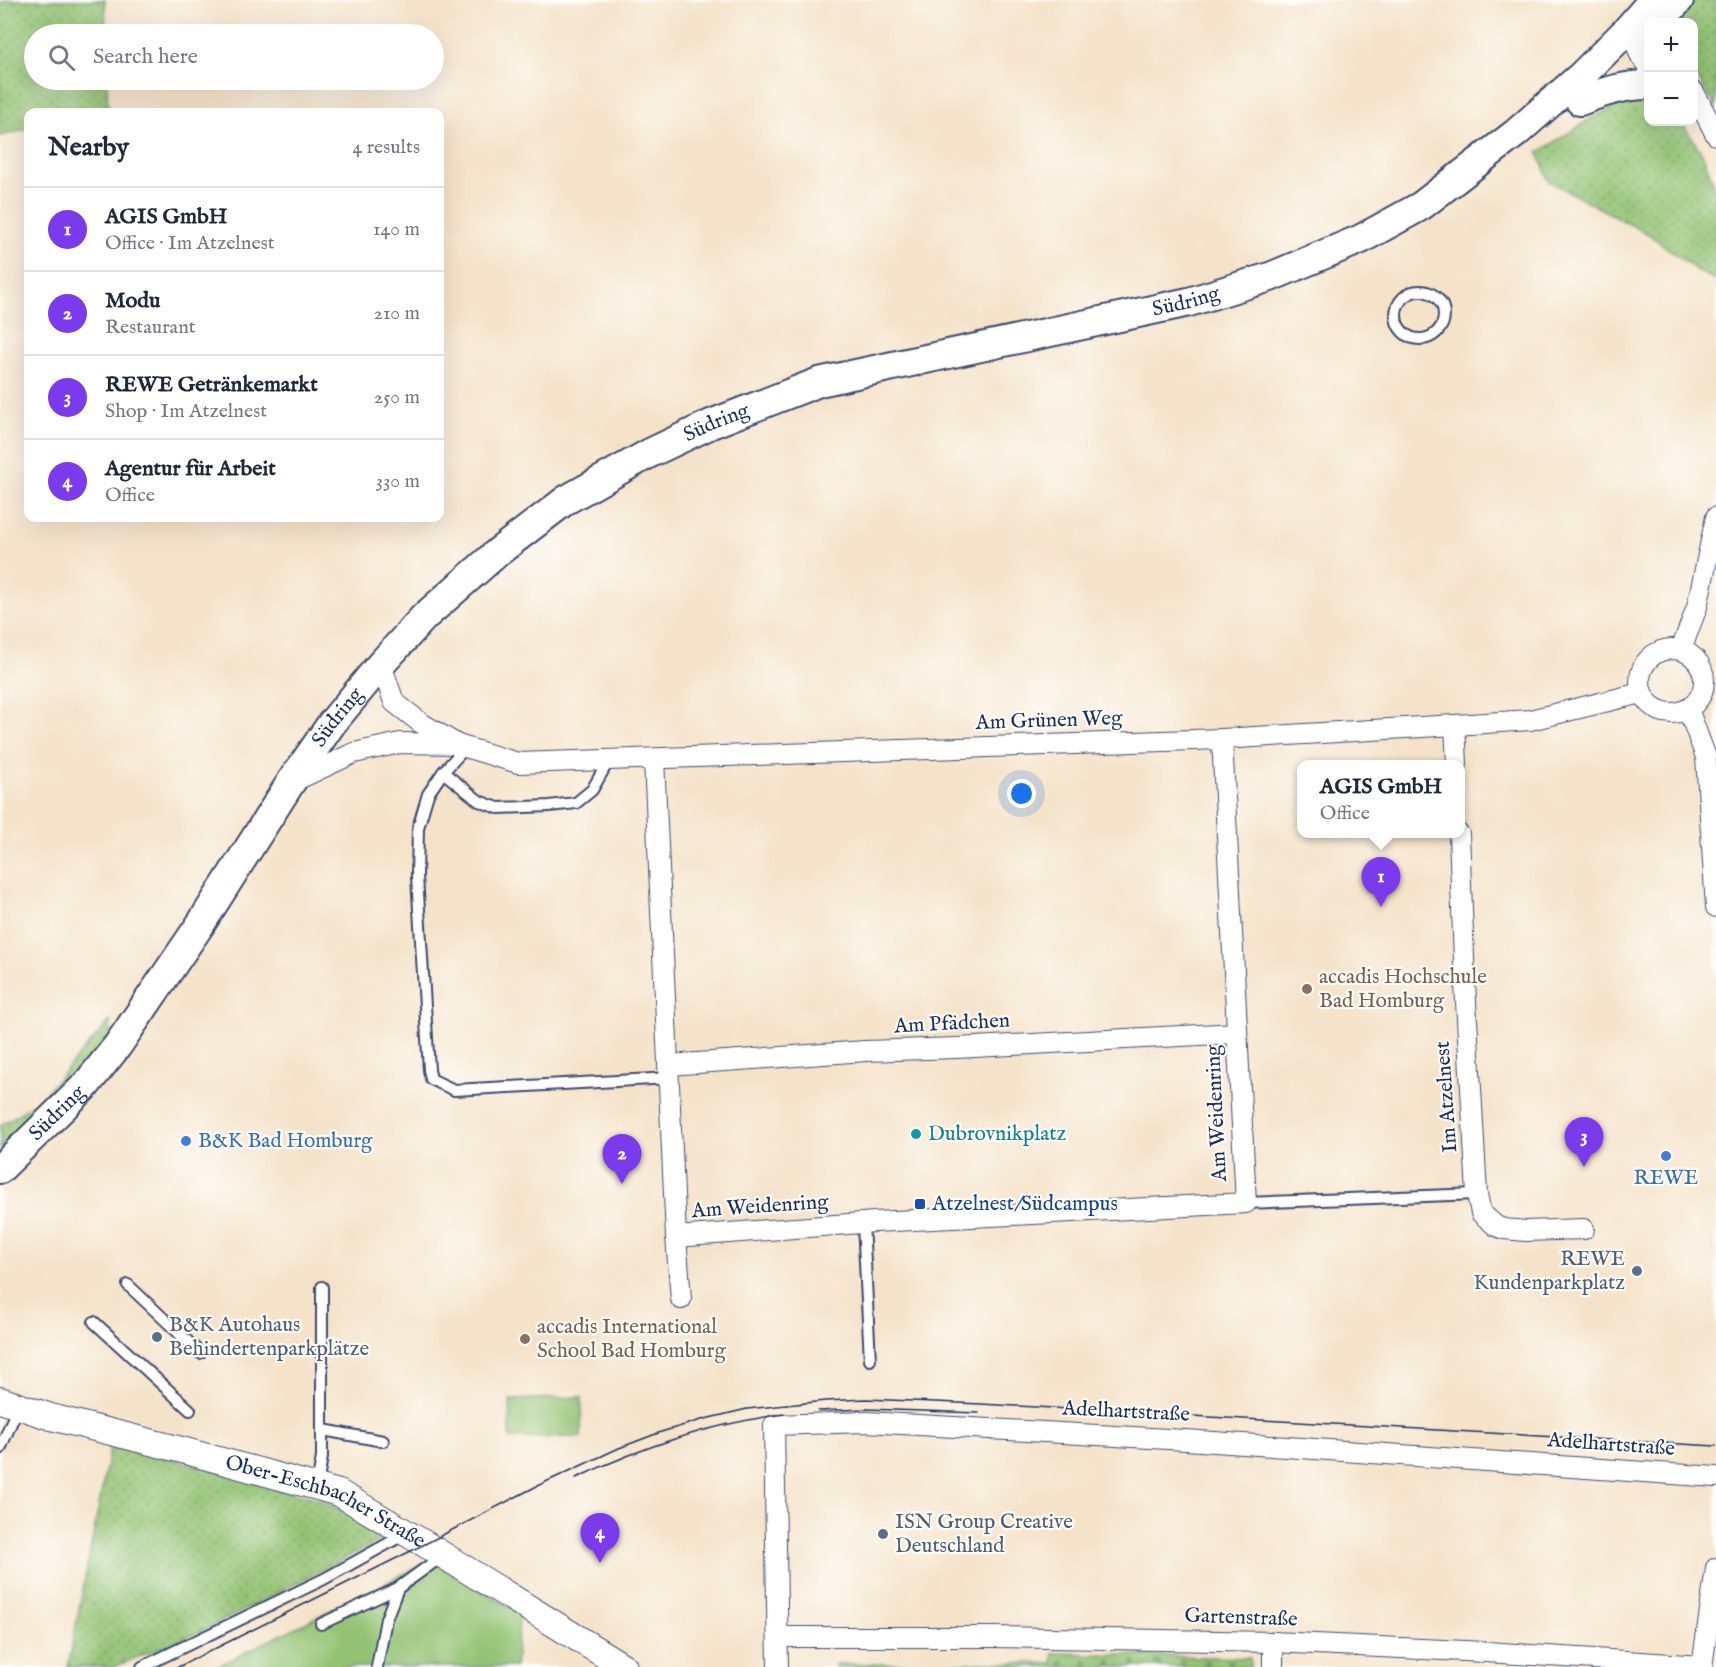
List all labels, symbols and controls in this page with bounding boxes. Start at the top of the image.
map controls [1644,18,1698,126]
button: + [1644,18,1698,72]
search box [24,24,444,90]
icon: search [45,41,78,74]
text: Search here [93,43,198,71]
button: − [1644,72,1698,126]
text: Nearby [48,131,129,164]
text: 4 results [353,135,420,160]
text: AGIS GmbH [105,203,227,231]
text: 1 [64,217,71,242]
text: 140 m [373,217,420,242]
text: Office · Im Atzelnest [105,231,275,256]
street label: Südring [1150,280,1224,323]
text: Modu [105,287,160,315]
text: 2 [63,301,72,326]
text: 210 m [374,301,420,326]
text: Restaurant [105,315,196,340]
text: REWE Getränkemarkt [105,371,318,399]
text: 3 [64,385,71,410]
text: 250 m [374,385,420,410]
street label: Südring [679,397,754,449]
text: Shop · Im Atzelnest [105,399,267,424]
text: Agentur für Arbeit [105,455,276,483]
text: 4 [63,469,72,494]
text: 330 m [375,469,420,494]
text: Office [105,483,155,508]
street label: Südring [306,681,370,752]
street label: Am Grünen Weg [974,705,1123,737]
popup [1297,760,1465,838]
text: AGIS GmbH [1320,773,1442,801]
your location [1007,779,1036,808]
text: Office [1320,801,1370,826]
pin: 1 [1362,858,1400,907]
place label: accadis Hochschule Bad Homburg [1319,964,1487,1015]
marker: accadis Hochschule Bad Homburg [1300,982,1314,996]
street label: Am Pfädchen [892,1007,1011,1041]
street label: Im Atzelnest [1430,1040,1464,1154]
street label: Am Weidenring [1200,1043,1234,1183]
street label: Südring [23,1079,92,1147]
pin: 3 [1564,1118,1604,1167]
place label: Dubrovnikplatz [928,1121,1066,1148]
marker: Dubrovnikplatz [909,1127,923,1141]
place label: B&K Bad Homburg [198,1128,373,1155]
marker: B&K Bad Homburg [179,1134,193,1148]
pin: 2 [602,1134,642,1184]
marker: REWE [1659,1149,1673,1163]
place label: REWE [1634,1165,1698,1192]
street label: Am Weidenring [690,1189,830,1225]
place label: Atzelnest/Südcampus [931,1191,1118,1218]
marker: Atzelnest/Südcampus [913,1197,927,1211]
place label: REWE Kundenparkplatz [1473,1246,1625,1297]
marker: REWE Kundenparkplatz [1630,1264,1644,1278]
place label: B&K Autohaus Behindertenparkplätze [169,1312,369,1363]
place label: accadis International School Bad Homburg [537,1314,726,1365]
marker: B&K Autohaus Behindertenparkplätze [150,1330,164,1344]
marker: accadis International School Bad Homburg [518,1332,532,1346]
street label: Adelhartstraße [1060,1395,1191,1429]
street label: Adelhartstraße [1545,1427,1676,1463]
street label: Ober-Eschbacher Straße [222,1449,431,1555]
place label: ISN Group Creative Deutschland [895,1509,1073,1560]
pin: 4 [580,1514,620,1563]
marker: ISN Group Creative Deutschland [876,1527,890,1541]
street label: Gartenstraße [1184,1603,1298,1633]

